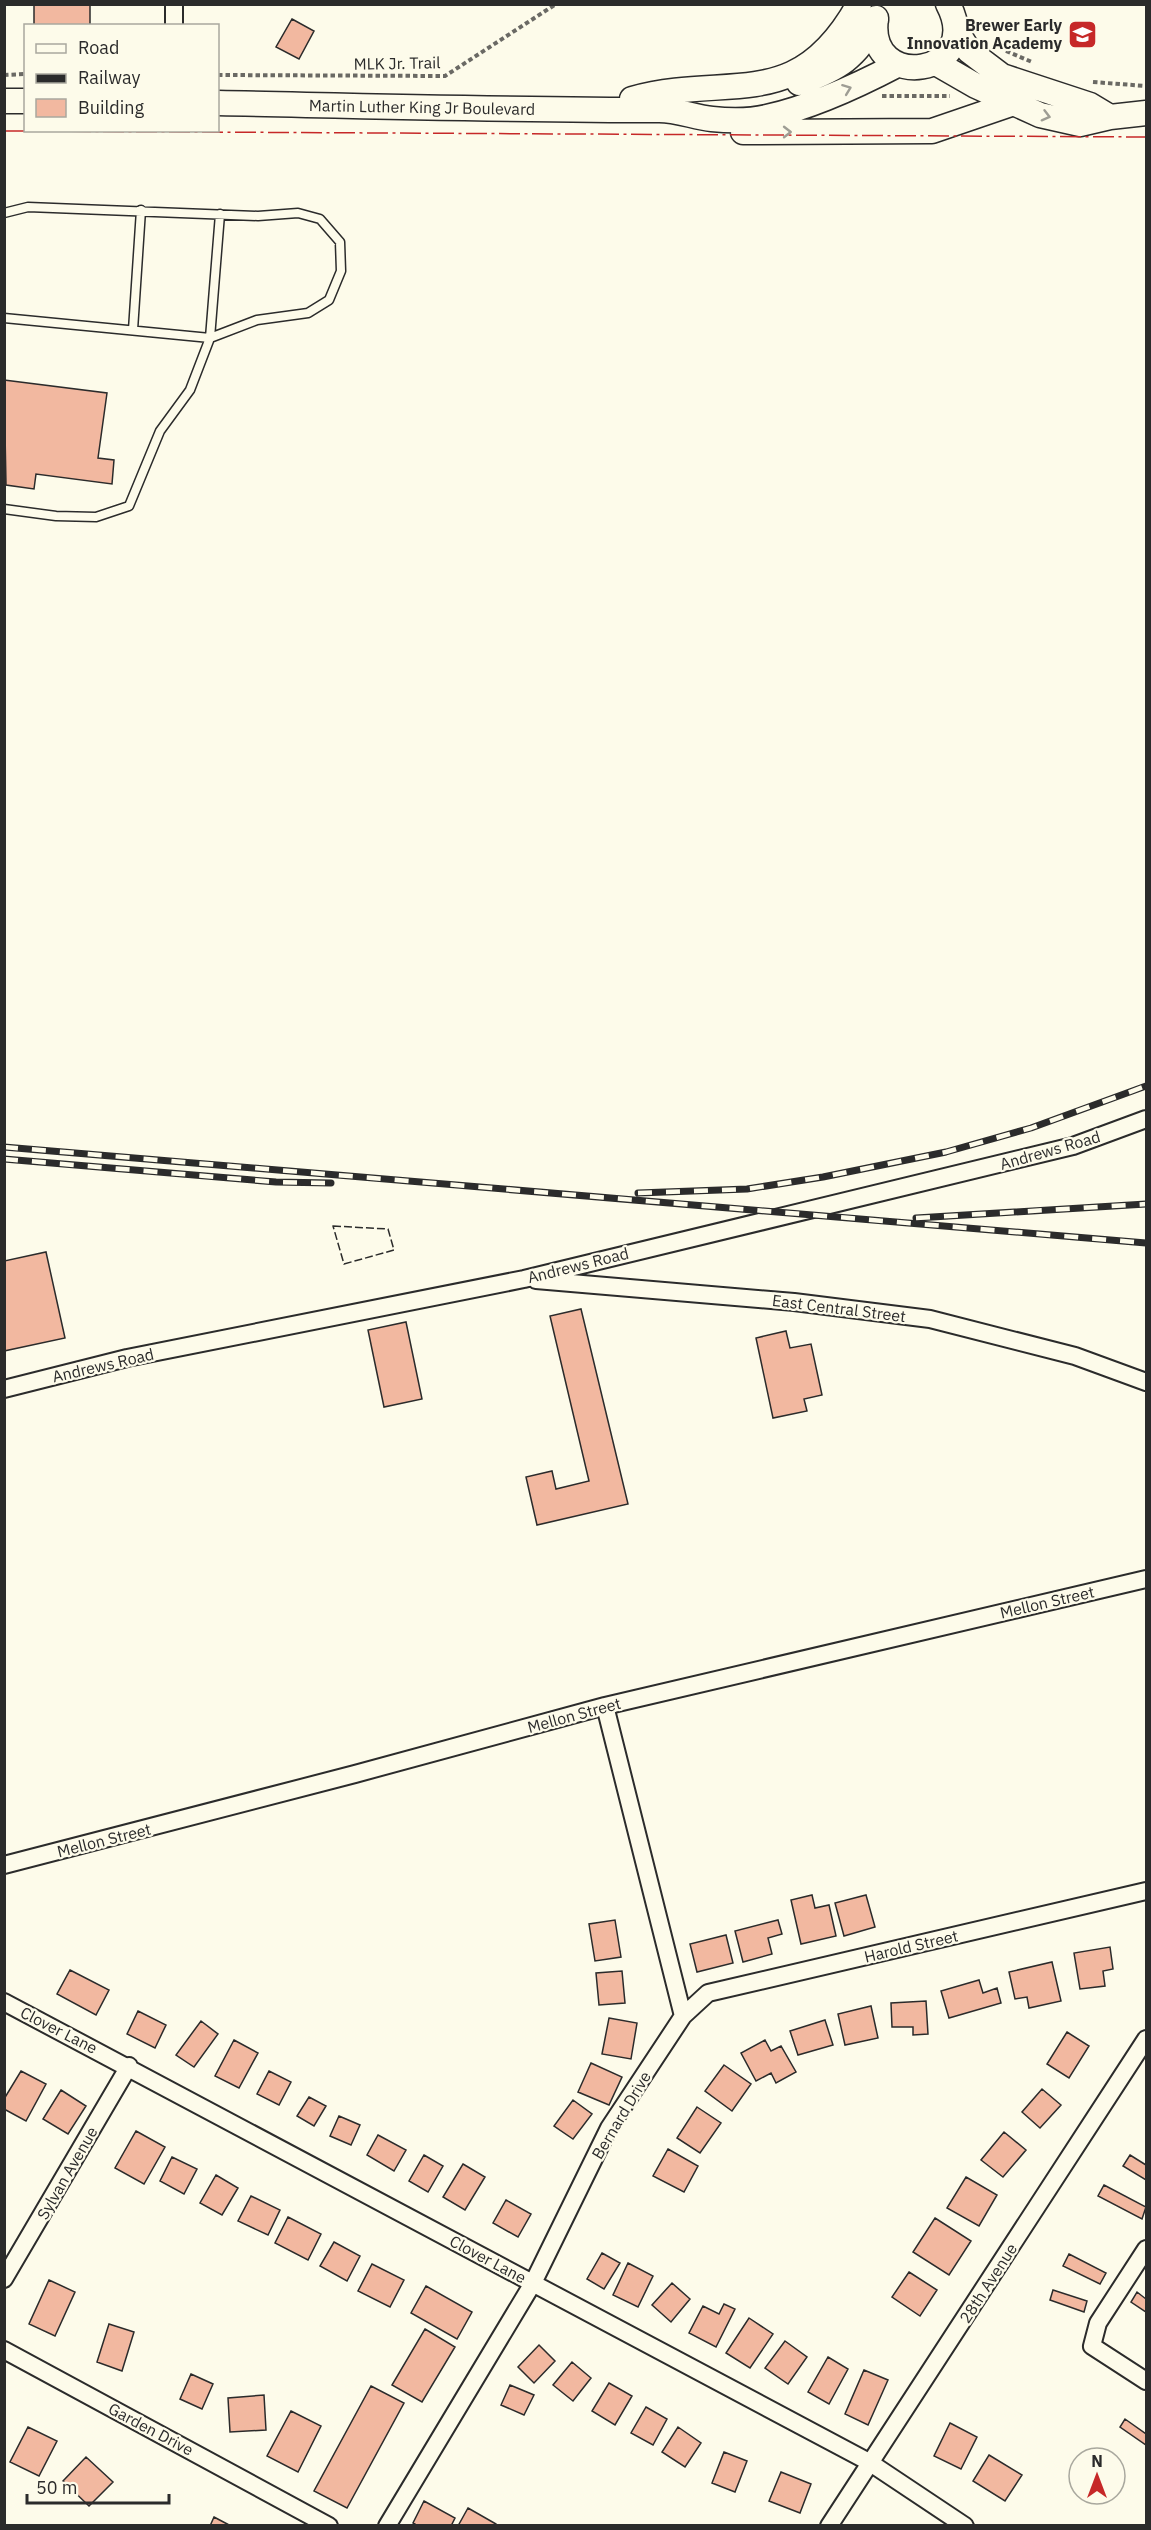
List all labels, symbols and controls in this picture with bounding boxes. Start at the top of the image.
place label: Brewer Early Innovation Academy [907,15,1062,53]
school or university icon: Brewer Early Innovation Academy [1067,18,1099,50]
legend [24,24,219,132]
text: Road [78,36,119,59]
street label: MLK Jr. Trail [353,52,441,74]
text: Railway [78,66,140,89]
one-way arrow [840,84,851,96]
street label: Martin Luther King Jr Boulevard [309,95,535,119]
text: Building [78,96,145,119]
one-way arrow [1040,108,1050,121]
one-way arrow [783,126,792,138]
street label: Andrews Road [997,1126,1103,1174]
street label: Andrews Road [525,1243,631,1287]
street label: East Central Street [771,1290,907,1326]
street label: Andrews Road [50,1344,156,1386]
street label: Mellon Street [998,1581,1096,1623]
street label: Mellon Street [525,1693,623,1737]
street label: Mellon Street [55,1819,153,1861]
street label: Harold Street [862,1925,960,1967]
street label: Clover Lane [17,2002,101,2058]
street label: Bernard Drive [587,2067,655,2162]
street label: Sylvan Avenue [32,2123,102,2223]
street label: Clover Lane [446,2231,530,2288]
street label: 28th Avenue [955,2239,1021,2327]
street label: Garden Drive [105,2398,197,2460]
north arrow [1067,2446,1127,2506]
text: N [1091,2451,1103,2471]
scale bar [27,2467,170,2505]
text: 50 m [36,2476,78,2499]

